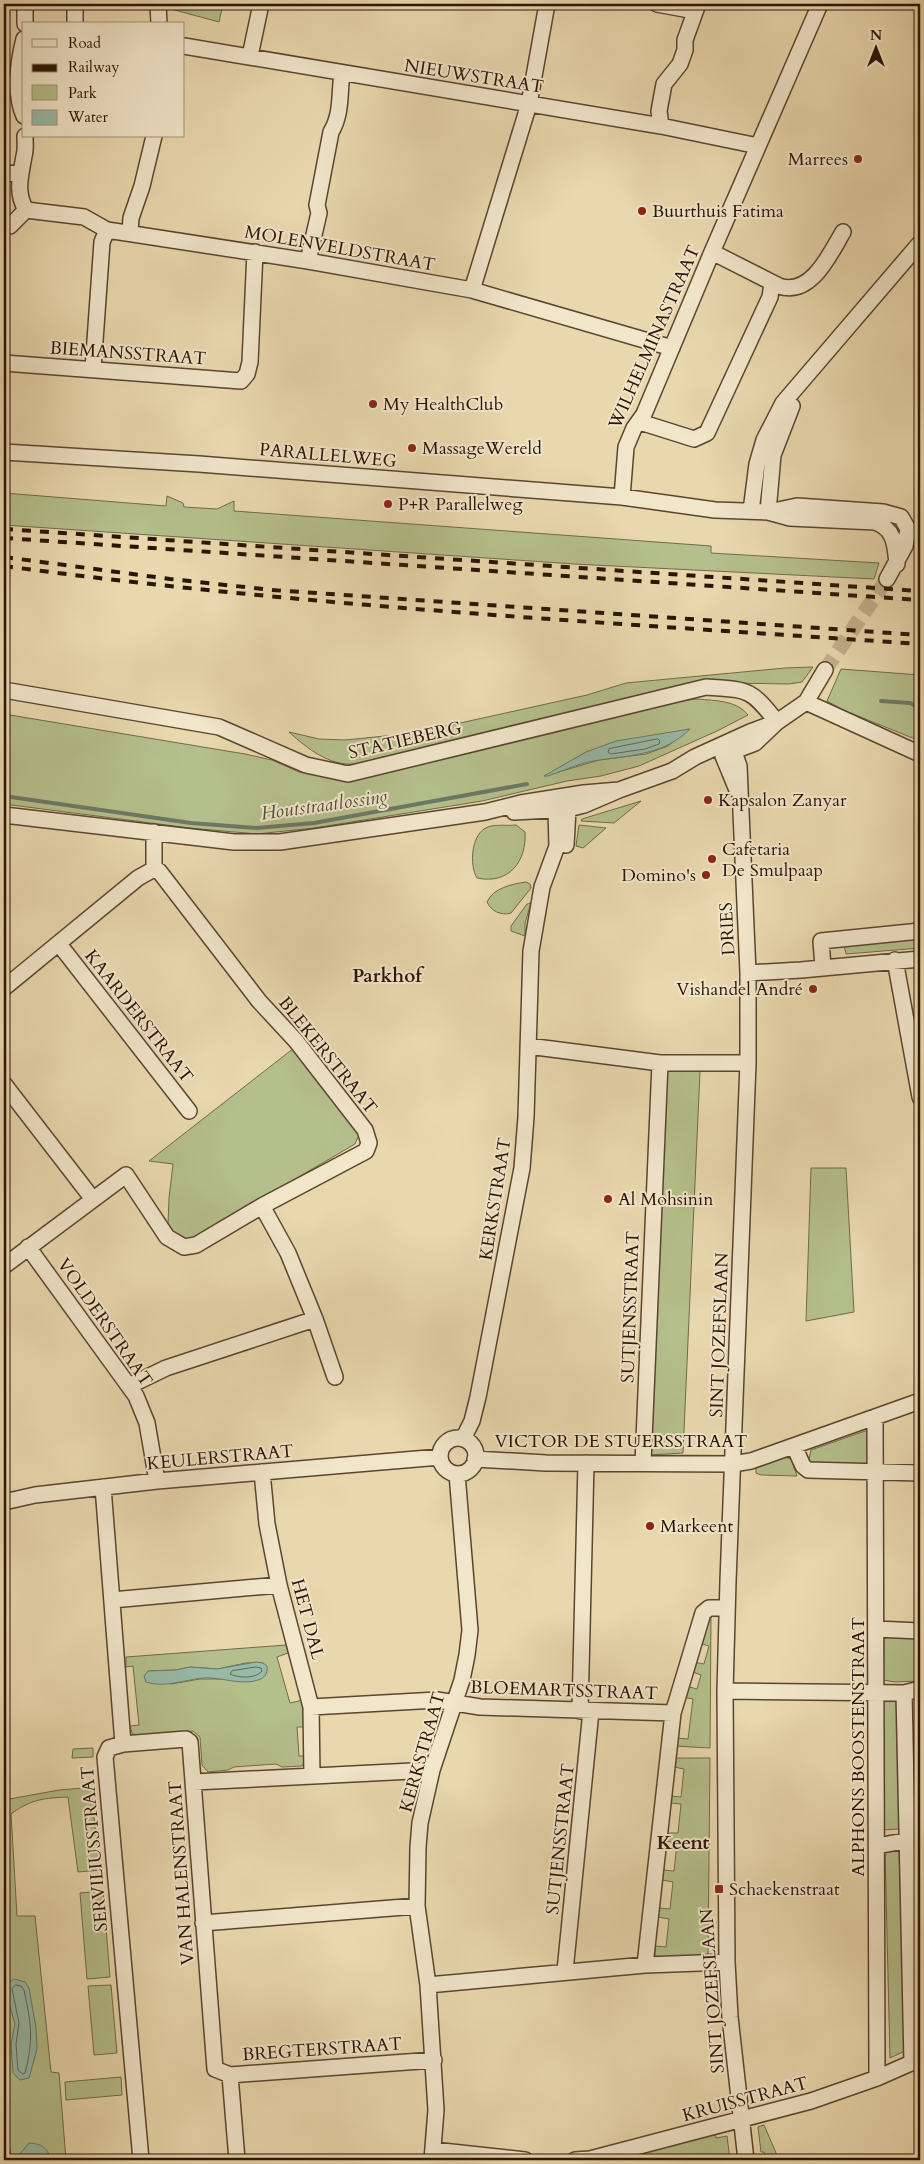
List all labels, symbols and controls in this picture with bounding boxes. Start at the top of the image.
legend [22,22,185,138]
north arrow [852,22,902,72]
text: N [870,26,882,45]
text: Road [68,33,101,53]
street label: NIEUWSTRAAT [402,53,545,100]
text: Railway [68,57,119,77]
text: Park [68,83,97,103]
text: Water [67,107,109,127]
place label: Marrees [788,147,848,172]
marker: Marrees [852,153,864,165]
place label: Buurthuis Fatima [652,199,784,224]
marker: Buurthuis Fatima [636,205,648,217]
street label: MOLENVELDSTRAAT [243,219,437,278]
street label: WILHELMINASTRAAT [602,241,706,434]
street label: BIEMANSSTRAAT [49,336,207,371]
place label: My HealthClub [383,392,503,417]
marker: My HealthClub [367,398,379,410]
place label: MassageWereld [422,436,542,461]
street label: PARALLELWEG [258,437,398,474]
marker: MassageWereld [406,442,418,454]
place label: P+R Parallelweg [398,492,523,517]
marker: P+R Parallelweg [382,498,394,510]
street label: STATIEBERG [346,715,464,766]
water label: Houtstraatlossing [259,783,390,827]
place label: Kapsalon Zanyar [718,788,847,813]
marker: Kapsalon Zanyar [702,794,714,806]
place label: Cafetaria De Smulpaap [722,837,823,883]
marker: Cafetaria De Smulpaap [706,853,718,865]
place label: Domino's [621,863,696,888]
marker: Domino's [700,869,712,881]
street label: DRIES [714,902,741,956]
street label: KAARDERSTRAAT [79,944,199,1088]
district label: Parkhof [352,963,425,989]
place label: Vishandel André [676,977,803,1002]
marker: Vishandel André [807,983,819,995]
street label: BLEKERSTRAAT [272,991,383,1119]
street label: KERKSTRAAT [473,1136,518,1262]
place label: Al Mohsinin [618,1187,714,1212]
marker: Al Mohsinin [602,1193,614,1205]
street label: SUTJENSSTRAAT [615,1231,646,1383]
street label: SINT JOZEFSLAAN [704,1251,735,1418]
street label: VOLDERSTRAAT [51,1253,158,1391]
street label: VICTOR DE STUERSSTRAAT [495,1429,747,1454]
street label: KEULERSTRAAT [146,1439,294,1476]
place label: Markeent [660,1514,734,1539]
marker: Markeent [644,1520,656,1532]
street label: HET DAL [285,1576,330,1662]
street label: ALPHONS BOOSTENSTRAAT [846,1617,871,1877]
street label: BLOEMARTSSTRAAT [470,1675,658,1706]
street label: KERKSTRAAT [393,1689,452,1815]
street label: SUTJENSSTRAAT [540,1762,581,1916]
street label: SERVILIUSSTRAAT [75,1765,114,1933]
street label: VAN HALENSTRAAT [163,1780,200,1966]
district label: Keent [657,1829,709,1856]
place label: Schaekenstraat [729,1877,840,1902]
marker: Schaekenstraat [713,1883,725,1895]
street label: SINT JOZEFSLAAN [694,1907,731,2074]
street label: BREGTERSTRAAT [241,2031,403,2068]
street label: KRUISSTRAAT [679,2071,811,2128]

